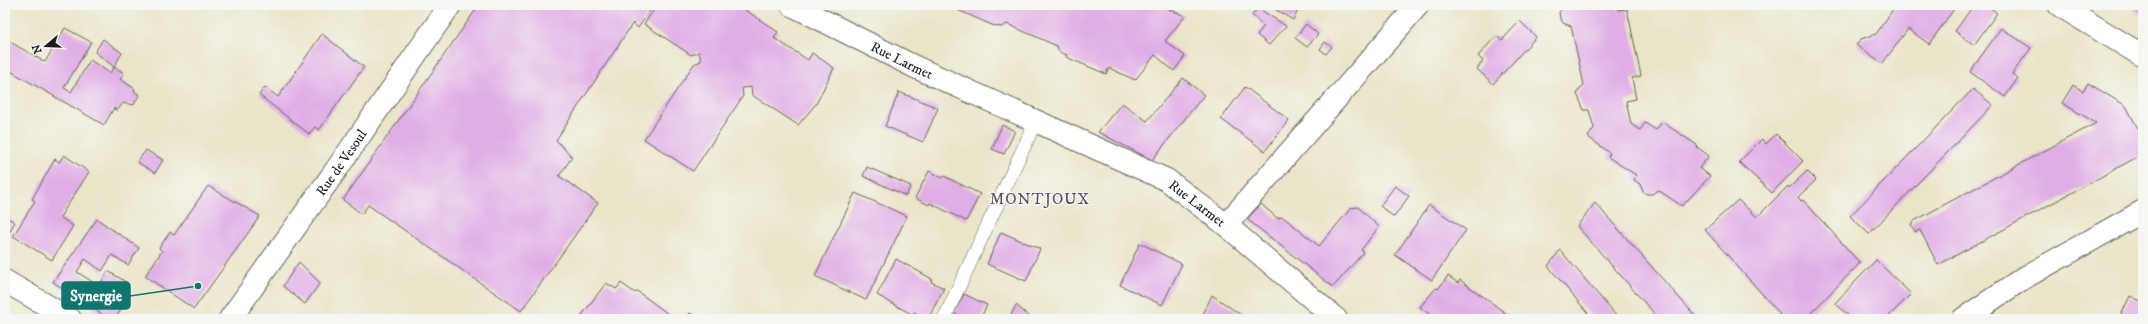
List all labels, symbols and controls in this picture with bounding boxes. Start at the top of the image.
north arrow [26,26,66,66]
street label: Rue Larmet [867,38,936,84]
text: N [29,42,46,55]
street label: Rue de Vesoul [312,126,372,200]
street label: Rue Larmet [1165,176,1229,232]
district label: MONTJOUX [990,189,1090,209]
callout: Synergie [62,282,130,309]
text: Synergie [70,287,123,306]

